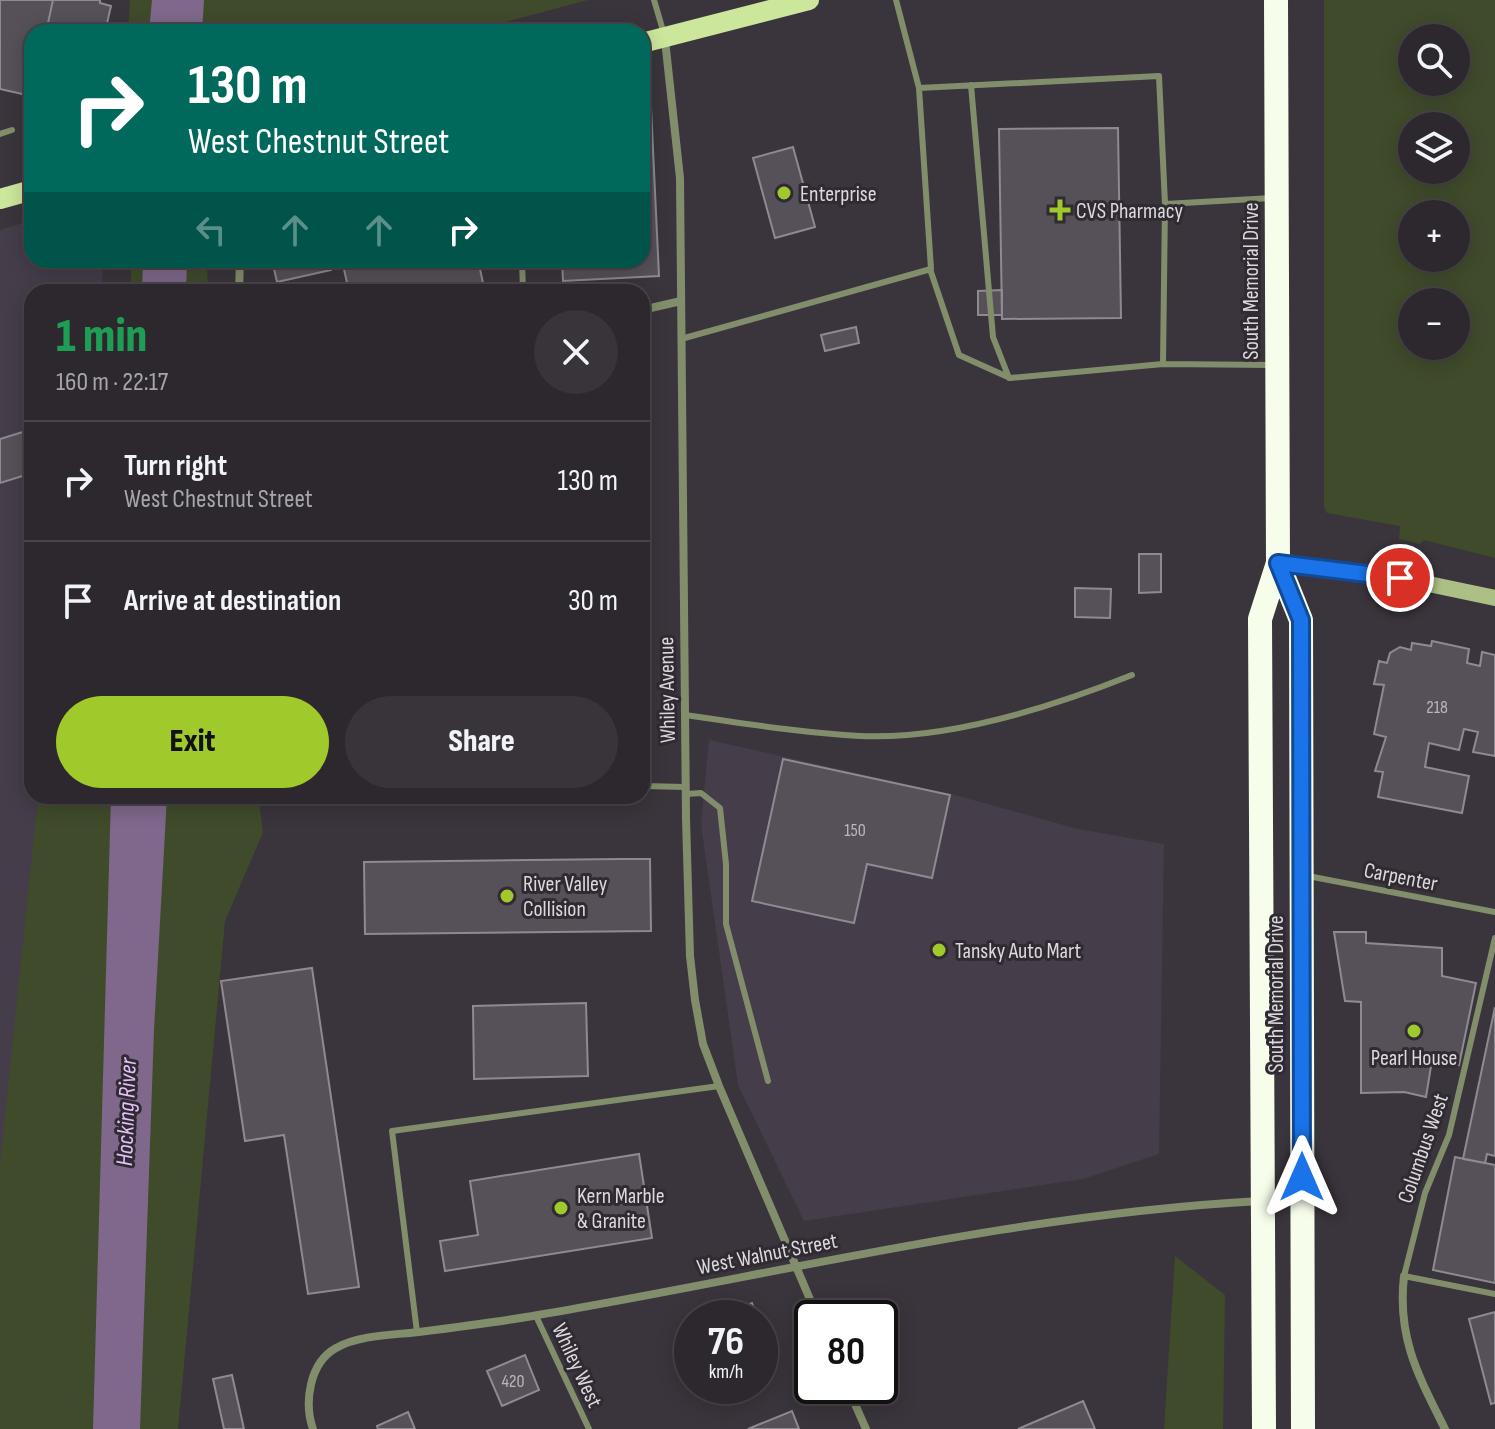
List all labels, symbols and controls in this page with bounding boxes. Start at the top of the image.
map controls [1398,24,1470,360]
button: search [1398,24,1470,96]
text: 130 m [188,53,308,120]
icon: right [56,56,160,160]
button: layers [1398,112,1470,184]
text: West Chestnut Street [188,121,449,164]
place label: Enterprise [800,181,877,208]
marker: Enterprise [775,184,793,202]
place label: CVS Pharmacy [1076,198,1183,225]
button: + [1398,200,1470,272]
marker: CVS Pharmacy [1051,201,1069,219]
street label: South Memorial Drive [1238,202,1265,360]
icon: left [189,208,233,252]
icon: ahead [273,208,317,252]
icon: ahead [357,208,401,252]
icon: right [441,208,485,252]
button: − [1398,288,1470,360]
text: 1 min [56,308,147,365]
button: close [534,310,618,394]
text: 160 m · 22:17 [56,367,168,398]
text: Turn right [124,448,227,484]
icon: right [56,459,100,503]
text: 130 m [558,463,618,499]
text: West Chestnut Street [124,484,313,515]
pin [1366,544,1434,612]
icon: arrive [1378,556,1422,600]
icon: arrive [56,579,100,623]
text: Arrive at destination [124,583,341,619]
text: 30 m [568,583,618,619]
street label: Whiley Avenue [653,637,682,743]
button: Exit [56,696,329,788]
button: Share [345,696,618,788]
house number: 218 [1426,697,1448,718]
house number: 150 [844,820,866,841]
street label: Carpenter [1362,857,1440,898]
place label: River Valley Collision [523,871,608,923]
marker: River Valley Collision [498,887,516,905]
street label: South Memorial Drive [1263,915,1290,1073]
place label: Tansky Auto Mart [955,938,1082,965]
marker: Tansky Auto Mart [930,941,948,959]
marker: Pearl House [1405,1022,1423,1040]
place label: Pearl House [1371,1045,1457,1072]
water label: Hocking River [110,1056,143,1167]
street label: Columbus West [1392,1090,1455,1207]
position arrow [1260,1135,1344,1219]
place label: Kern Marble & Granite [577,1183,665,1235]
marker: Kern Marble & Granite [552,1199,570,1217]
street label: West Walnut Street [695,1228,840,1281]
speed limit sign: 80 [794,1300,898,1404]
text: 76 [708,1318,744,1366]
street label: Whiley West [545,1319,608,1412]
text: km/h [709,1360,743,1384]
house number: 420 [501,1371,525,1392]

